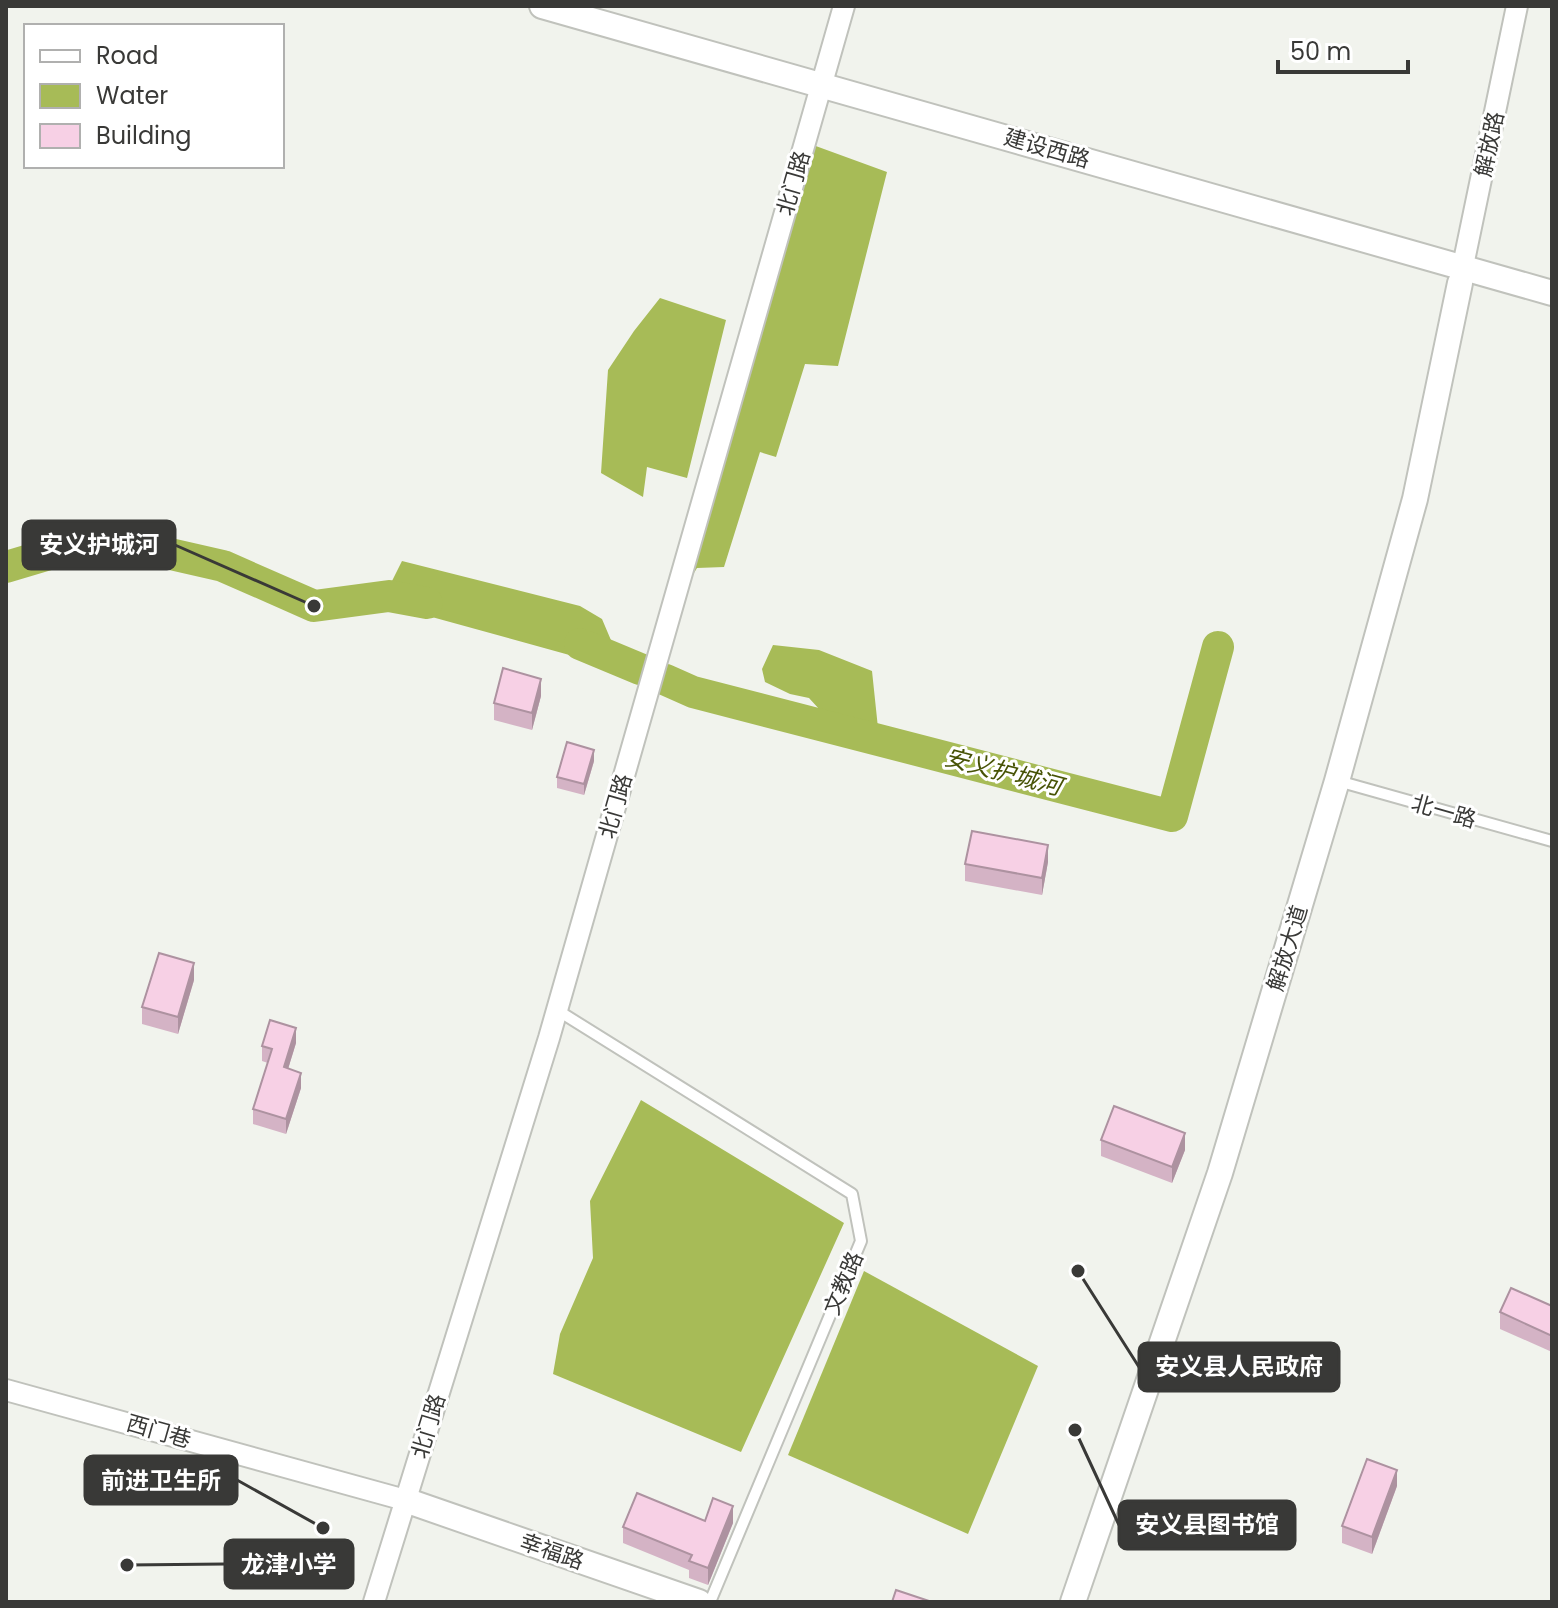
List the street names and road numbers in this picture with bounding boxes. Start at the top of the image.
street label: 解放路 [1467,109,1512,180]
street label: 建设西路 [1000,121,1093,176]
street label: 北门路 [769,147,817,219]
street label: 北门路 [591,770,639,842]
street label: 北一路 [1408,787,1480,835]
street label: 解放大道 [1260,902,1315,995]
street label: 文教路 [816,1247,871,1320]
street label: 北门路 [404,1390,453,1462]
street label: 西门巷 [123,1407,195,1455]
street label: 幸福路 [516,1526,588,1577]

